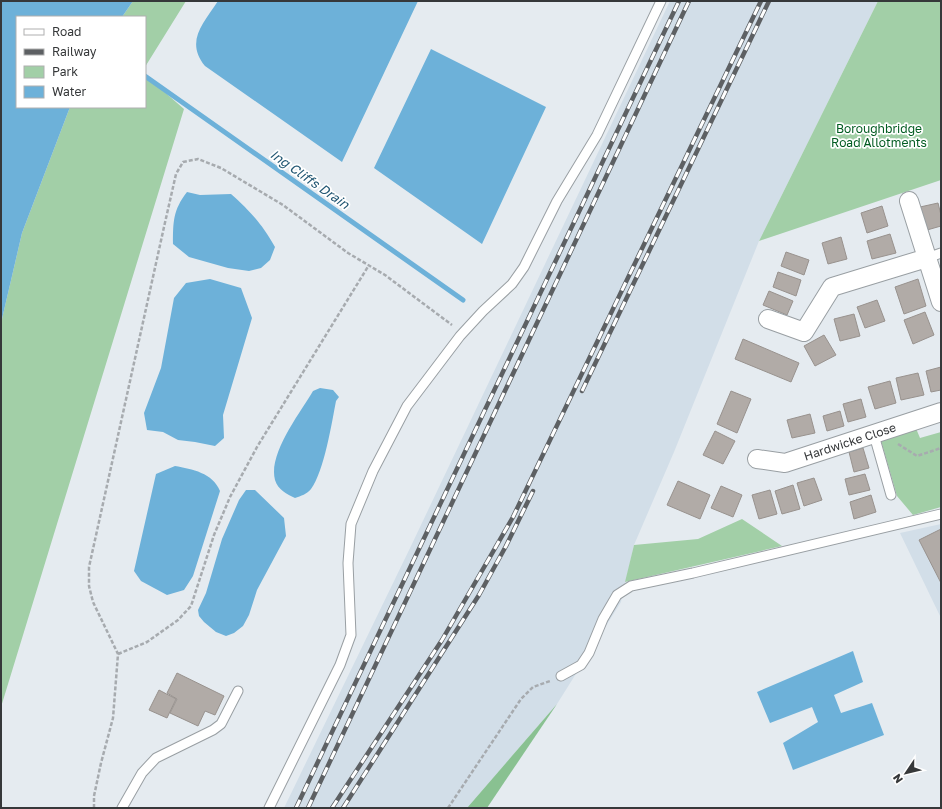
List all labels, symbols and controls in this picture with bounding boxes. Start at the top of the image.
legend [16,16,146,108]
text: Road [52,24,81,39]
text: Railway [52,44,97,59]
text: Park [52,64,78,79]
text: Water [52,84,86,99]
park label: Boroughbridge Road Allotments [831,121,927,150]
water label: Ing Cliffs Drain [268,146,353,213]
street label: Hardwicke Close [802,420,898,464]
north arrow [886,753,926,793]
text: N [890,772,905,786]

